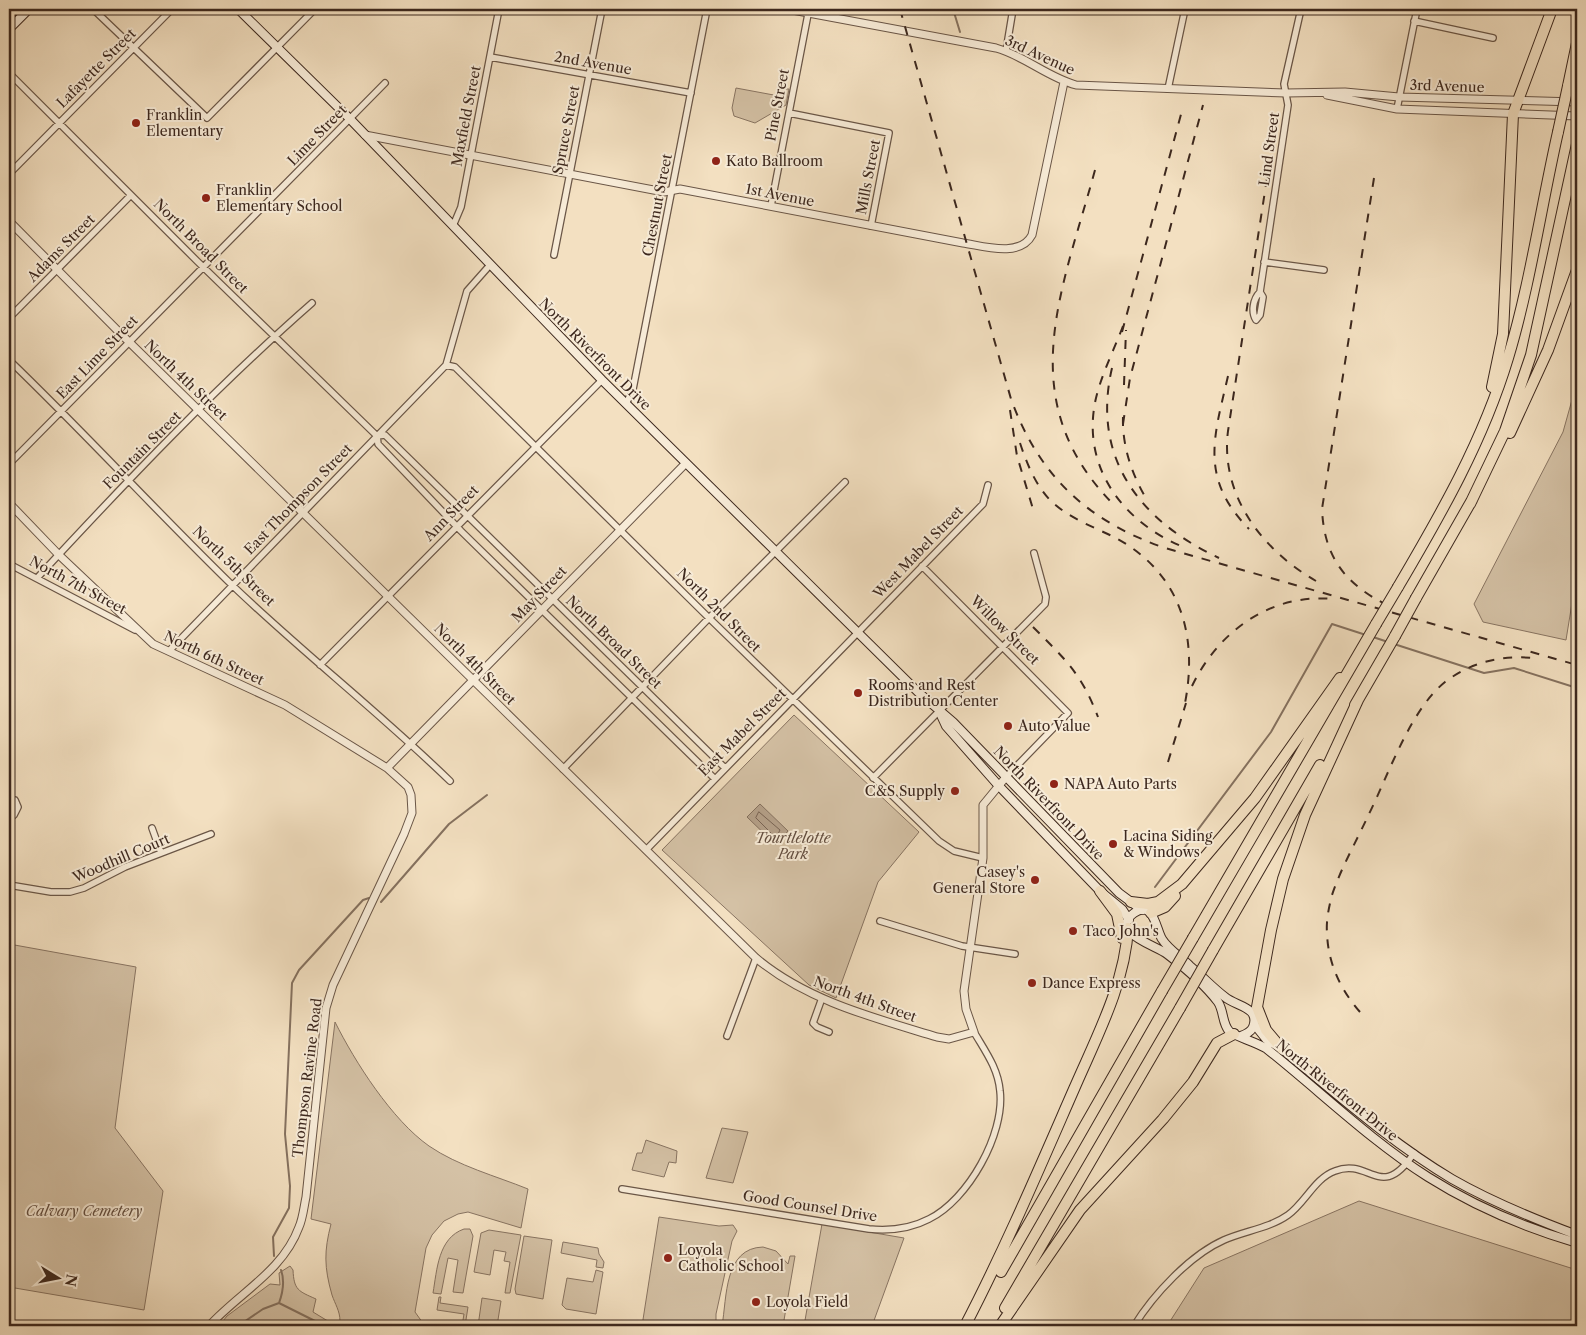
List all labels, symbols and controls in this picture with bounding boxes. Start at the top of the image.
street label: Lafayette Street [53,24,140,111]
street label: 3rd Avenue [1002,31,1078,79]
street label: 2nd Avenue [553,47,633,79]
street label: Maxfield Street [447,64,485,168]
street label: Pine Street [761,67,793,143]
street label: 3rd Avenue [1409,76,1485,96]
street label: Spruce Street [549,84,583,176]
street label: Lime Street [284,101,350,169]
place label: Franklin Elementary [146,106,224,140]
street label: Lind Street [1255,111,1283,187]
marker: Franklin Elementary [130,117,142,129]
street label: Mills Street [852,138,884,216]
street label: Chestnut Street [638,152,676,258]
place label: Kato Ballroom [726,152,823,170]
marker: Kato Ballroom [710,155,722,167]
street label: 1st Avenue [744,180,816,211]
place label: Franklin Elementary School [216,181,342,215]
marker: Franklin Elementary School [200,192,212,204]
street label: North Broad Street [150,195,252,297]
street label: Adams Street [23,210,99,286]
street label: North Riverfront Drive [535,294,655,414]
street label: East Lime Street [53,311,142,403]
street label: North 4th Street [141,336,231,424]
street label: Fountain Street [99,407,185,493]
street label: East Thompson Street [240,440,356,558]
street label: Ann Street [419,481,482,546]
street label: West Mabel Street [868,502,967,603]
street label: North 5th Street [189,522,279,610]
street label: North 7th Street [26,552,130,618]
street label: May Street [508,562,570,626]
street label: North 2nd Street [673,564,765,656]
street label: Willow Street [966,591,1043,668]
street label: North Broad Street [562,592,666,692]
street label: North 4th Street [430,619,520,709]
street label: North 6th Street [161,627,267,689]
place label: Rooms and Rest Distribution Center [868,676,998,710]
street label: East Mabel Street [694,684,790,780]
marker: Rooms and Rest Distribution Center [852,687,864,699]
place label: Auto Value [1017,717,1091,735]
marker: Auto Value [1002,720,1014,732]
street label: North Riverfront Drive [990,742,1108,864]
place label: NAPA Auto Parts [1064,775,1177,793]
marker: NAPA Auto Parts [1048,778,1060,790]
place label: C&S Supply [865,782,945,800]
marker: C&S Supply [949,785,961,797]
place label: Lacina Siding & Windows [1123,827,1213,861]
street label: Woodhill Court [69,829,172,887]
park label: Tourtlelotte Park [756,829,832,863]
marker: Lacina Siding & Windows [1107,838,1119,850]
place label: Casey's General Store [933,863,1025,897]
marker: Casey's General Store [1029,874,1041,886]
place label: Taco John's [1083,922,1159,940]
marker: Taco John's [1067,925,1079,937]
street label: North 4th Street [811,972,919,1026]
place label: Dance Express [1042,974,1141,992]
marker: Dance Express [1026,977,1038,989]
street label: Thompson Ravine Road [288,997,326,1159]
street label: North Riverfront Drive [1272,1035,1402,1145]
street label: Good Counsel Drive [742,1186,879,1226]
park label: Calvary Cemetery [26,1202,142,1220]
place label: Loyola Catholic School [678,1241,784,1275]
north arrow [32,1252,82,1302]
marker: Loyola Catholic School [662,1252,674,1264]
text: N [61,1273,81,1288]
place label: Loyola Field [766,1293,849,1311]
marker: Loyola Field [750,1296,762,1308]

